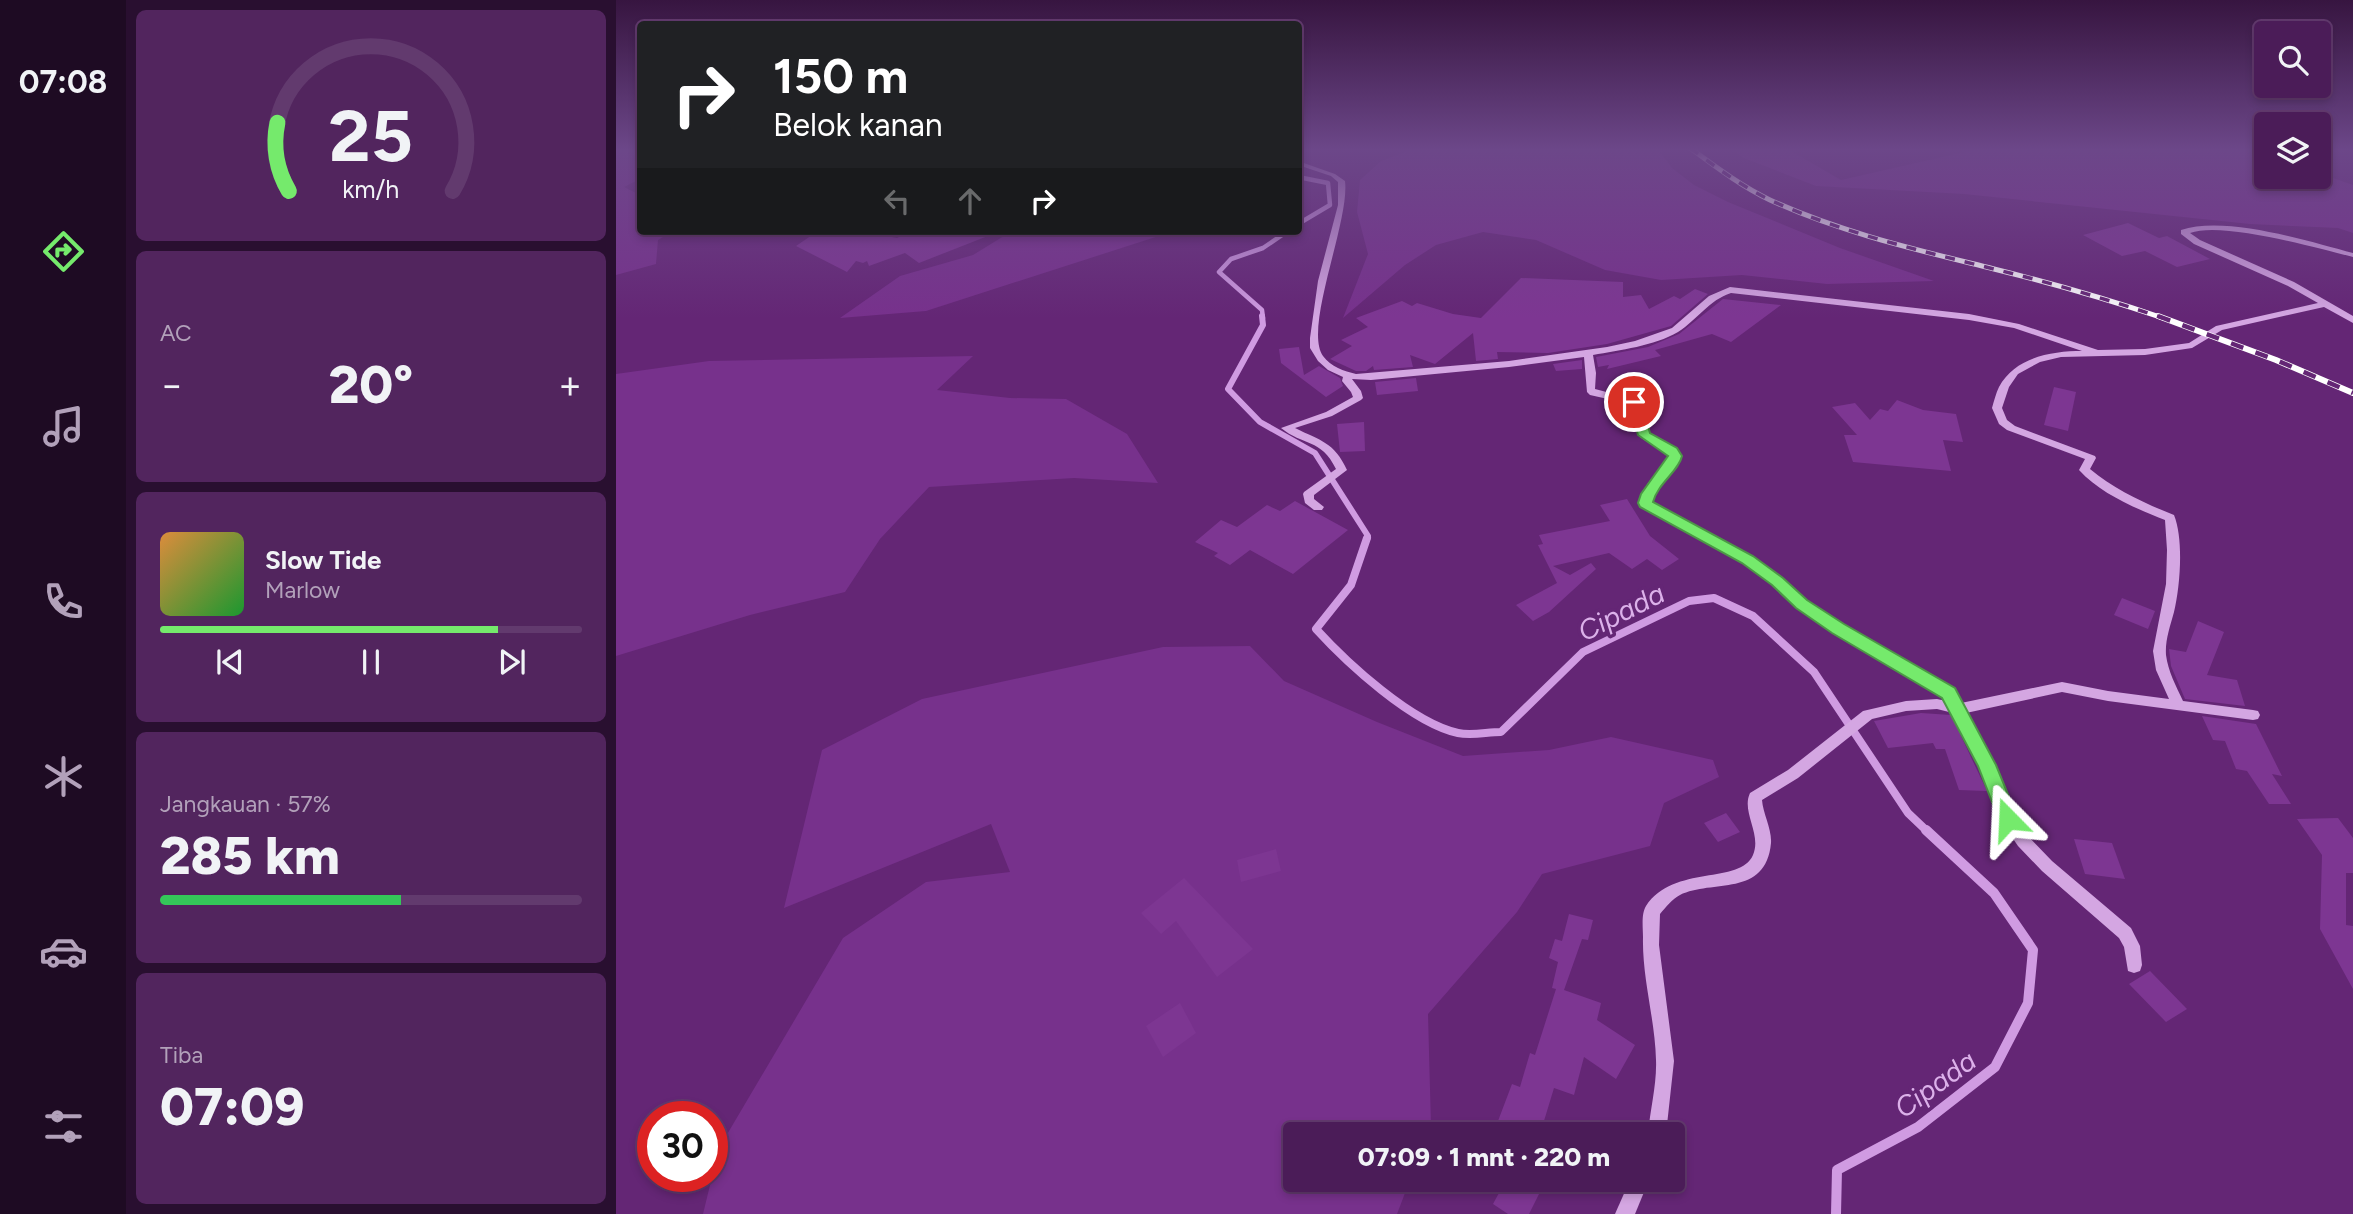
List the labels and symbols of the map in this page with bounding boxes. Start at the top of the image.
pin [1604,372,1664,432]
water label: Cipada [1572,576,1670,648]
position arrow [1971,782,2045,856]
water label: Cipada [1888,1043,1982,1125]
speed limit sign: 30 [637,1101,728,1192]

